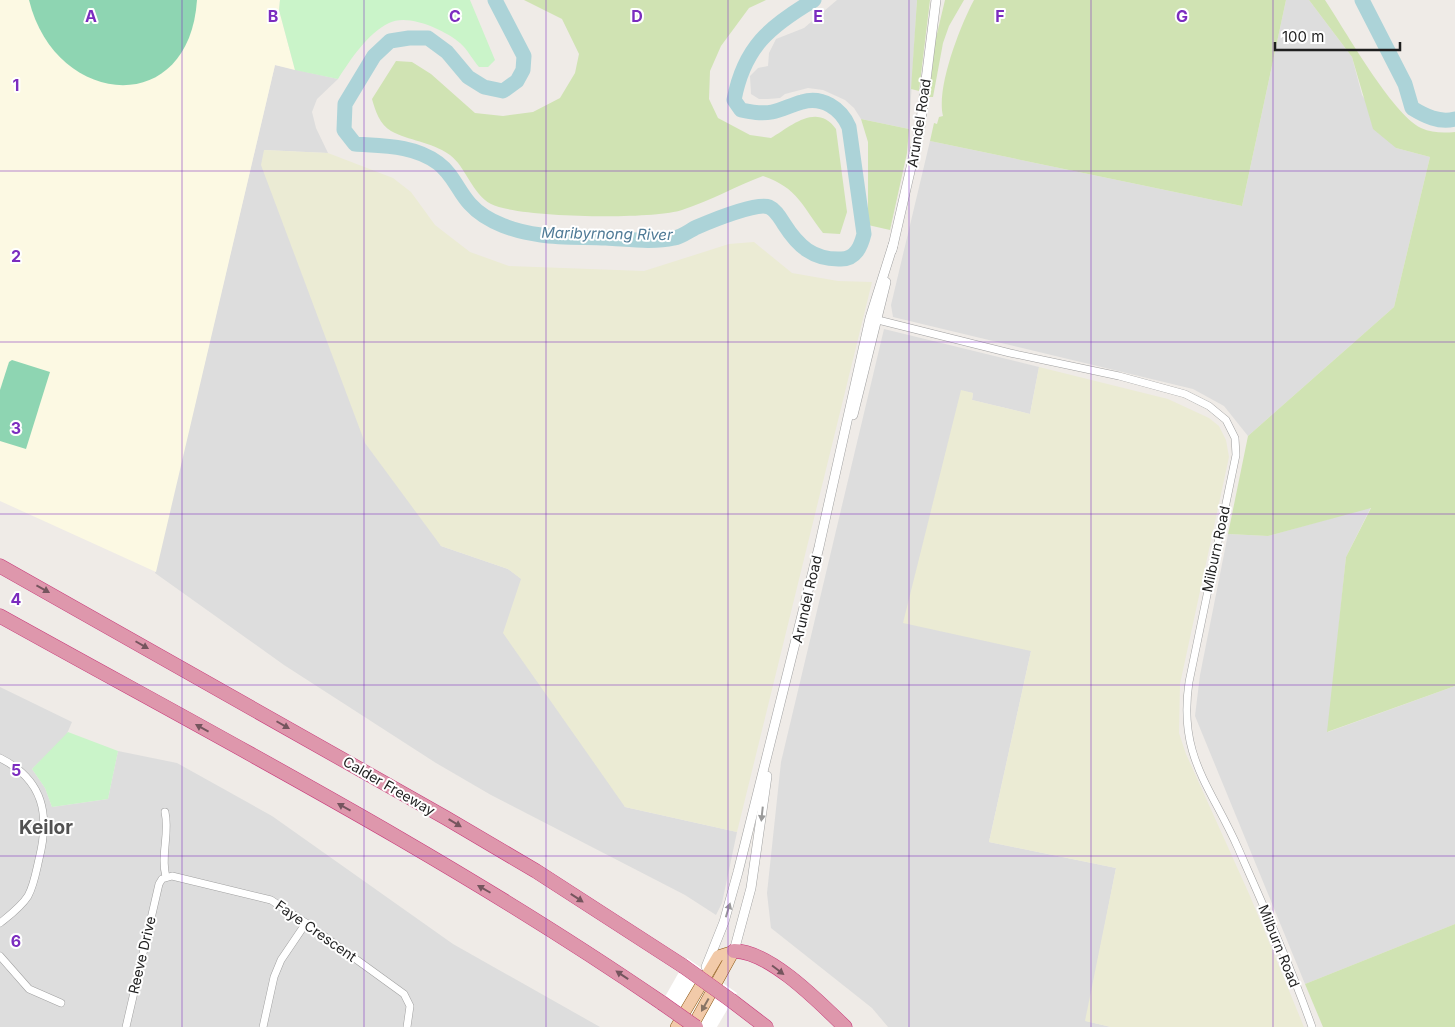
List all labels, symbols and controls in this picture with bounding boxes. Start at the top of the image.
text: A [85,6,97,26]
text: B [268,6,278,26]
text: C [449,6,461,26]
text: D [631,6,643,26]
text: E [813,6,823,26]
text: F [995,6,1005,26]
text: G [1176,6,1188,26]
scale bar [1275,20,1400,52]
text: 100 m [1282,27,1324,46]
text: 1 [13,75,19,95]
street label: Arundel Road [903,77,934,168]
water label: Maribyrnong River [541,223,673,244]
text: 2 [11,246,21,266]
text: 3 [11,418,21,438]
street label: Milburn Road [1198,504,1233,594]
street label: Arundel Road [788,553,825,644]
one-way arrow [36,585,49,594]
text: 4 [11,589,22,609]
one-way arrow [134,641,149,649]
one-way arrow [276,721,289,730]
one-way arrow [194,724,209,732]
street label: Calder Freeway [340,752,438,819]
text: 5 [11,760,21,780]
one-way arrow [337,803,351,811]
one-way arrow [758,807,766,823]
district label: Keilor [19,816,73,839]
one-way arrow [447,819,462,827]
one-way arrow [478,884,491,893]
one-way arrow [570,893,583,903]
street label: Faye Crescent [272,896,360,965]
street label: Milburn Road [1255,902,1304,990]
one-way arrow [724,903,732,918]
street label: Reeve Drive [124,914,159,995]
text: 6 [11,931,21,951]
one-way arrow [771,965,785,975]
one-way arrow [615,970,629,980]
one-way arrow [701,998,710,1011]

